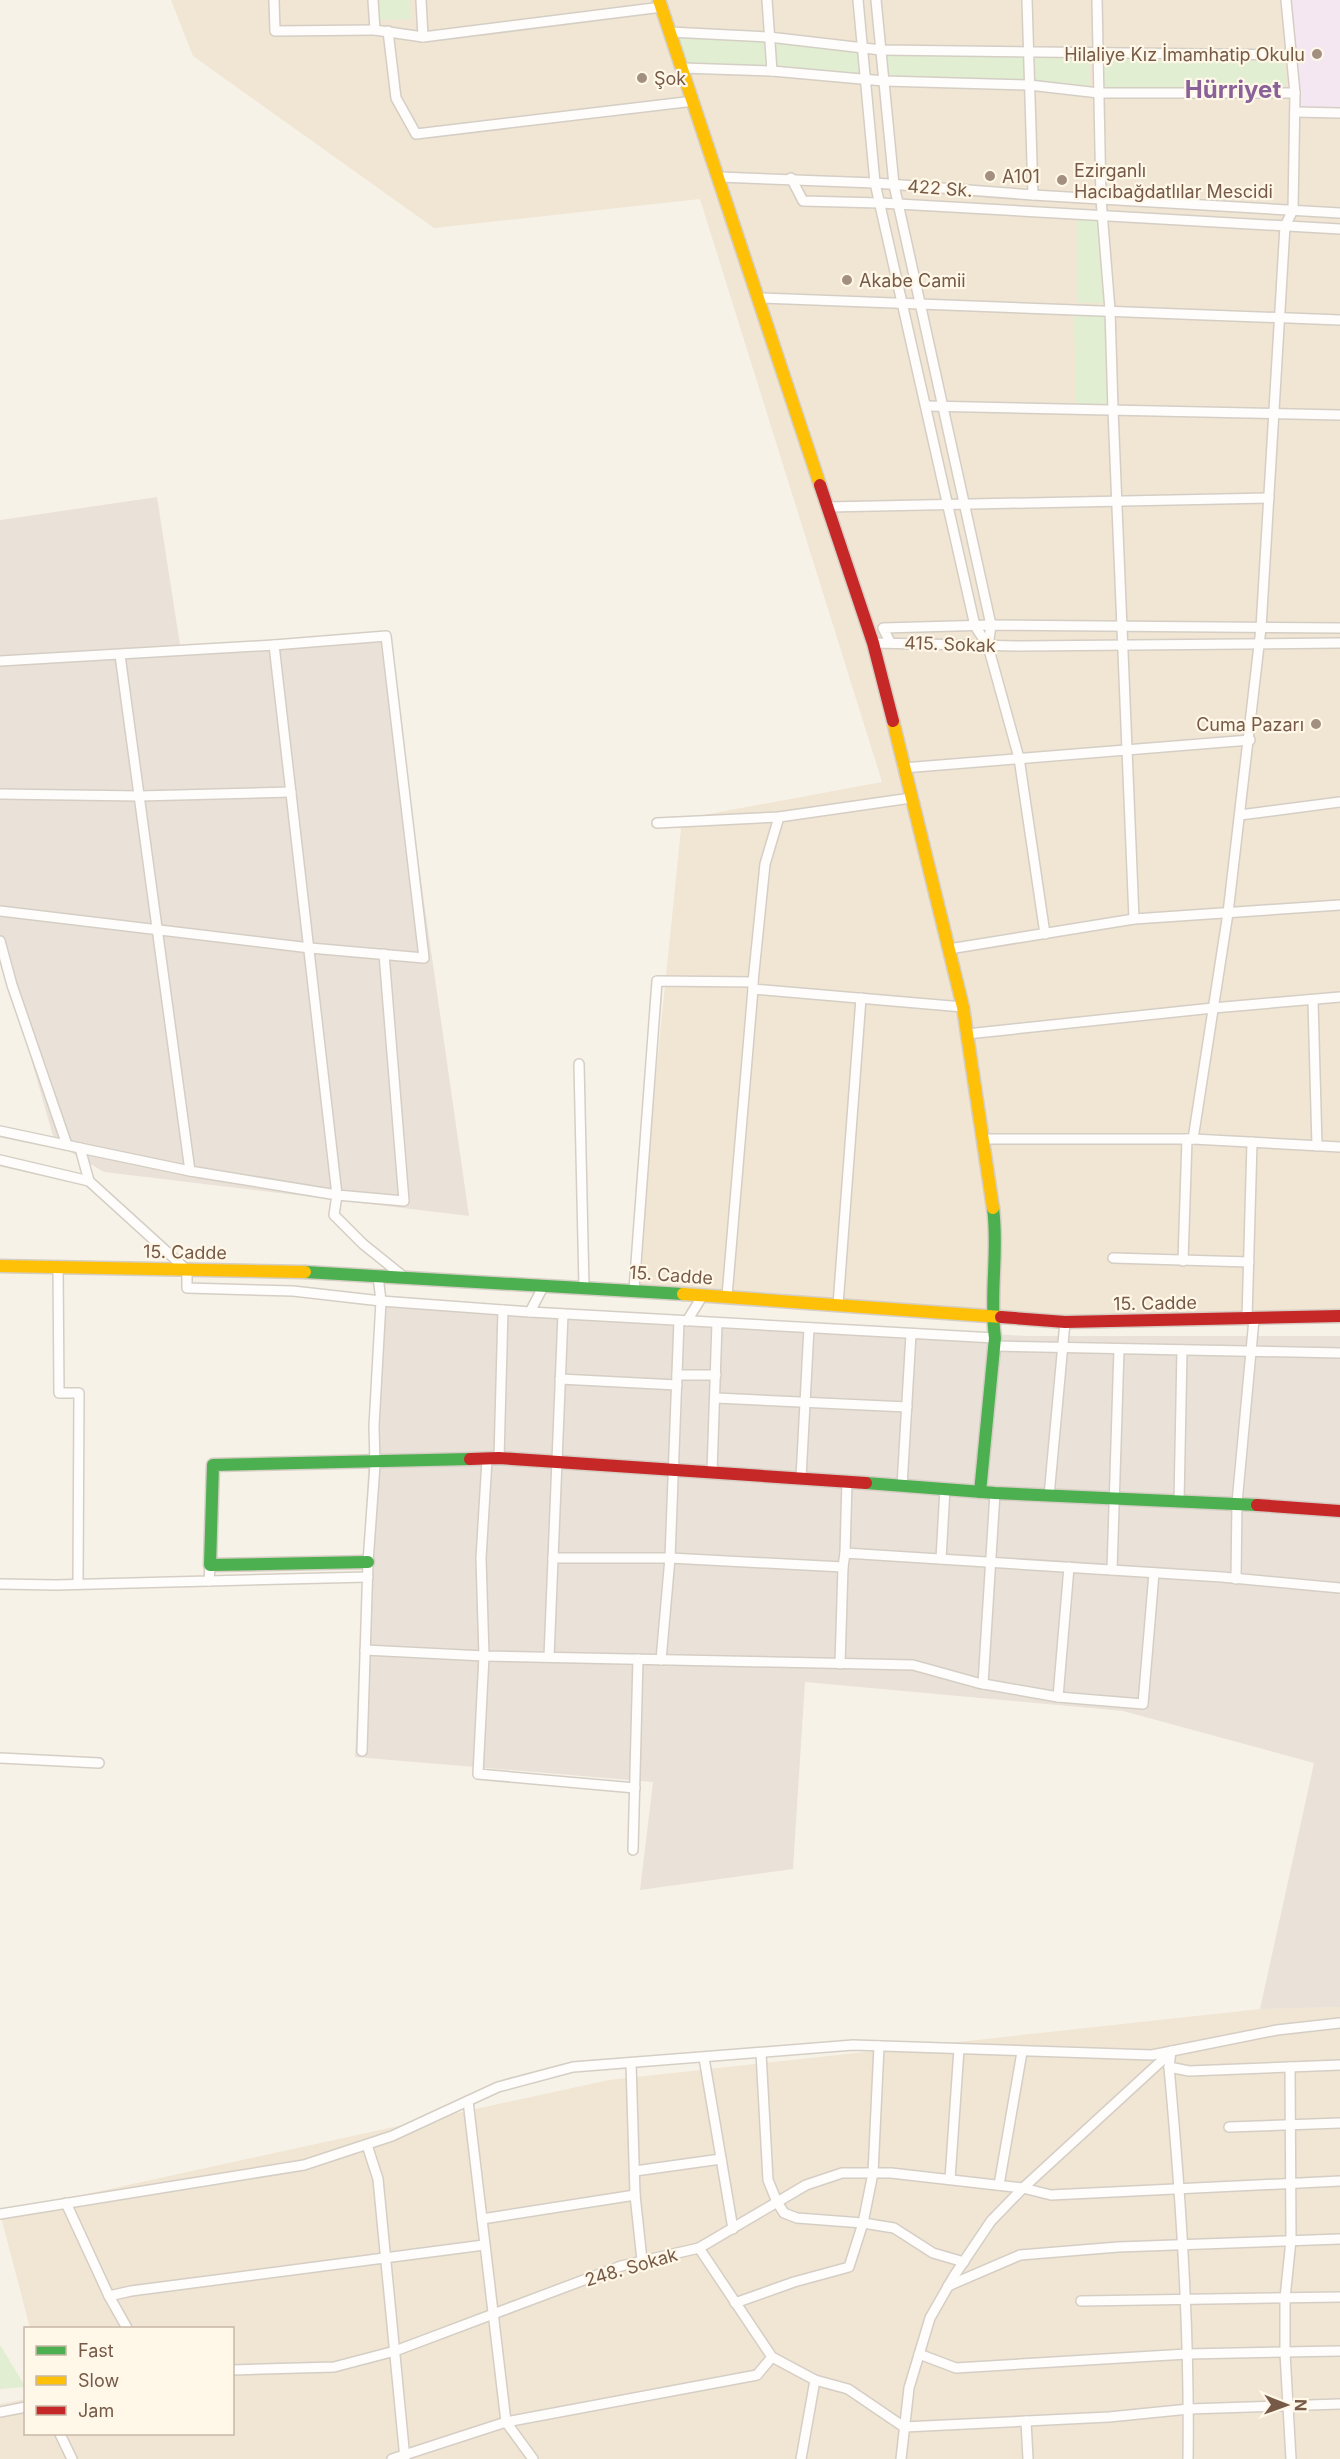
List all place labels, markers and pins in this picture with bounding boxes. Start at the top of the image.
place label: Hilaliye Kız İmamhatip Okulu [1064,43,1305,65]
marker: Hilaliye Kız İmamhatip Okulu [1310,47,1324,61]
place label: Şok [654,68,686,89]
marker: Şok [635,71,649,85]
place label: Ezirganlı Hacıbağdatlılar Mescidi [1074,160,1273,202]
place label: A101 [1002,166,1040,187]
marker: A101 [983,169,997,183]
marker: Ezirganlı Hacıbağdatlılar Mescidi [1055,173,1069,187]
place label: Akabe Camii [859,270,966,291]
marker: Akabe Camii [840,273,854,287]
place label: Cuma Pazarı [1196,714,1304,735]
marker: Cuma Pazarı [1309,717,1323,731]

